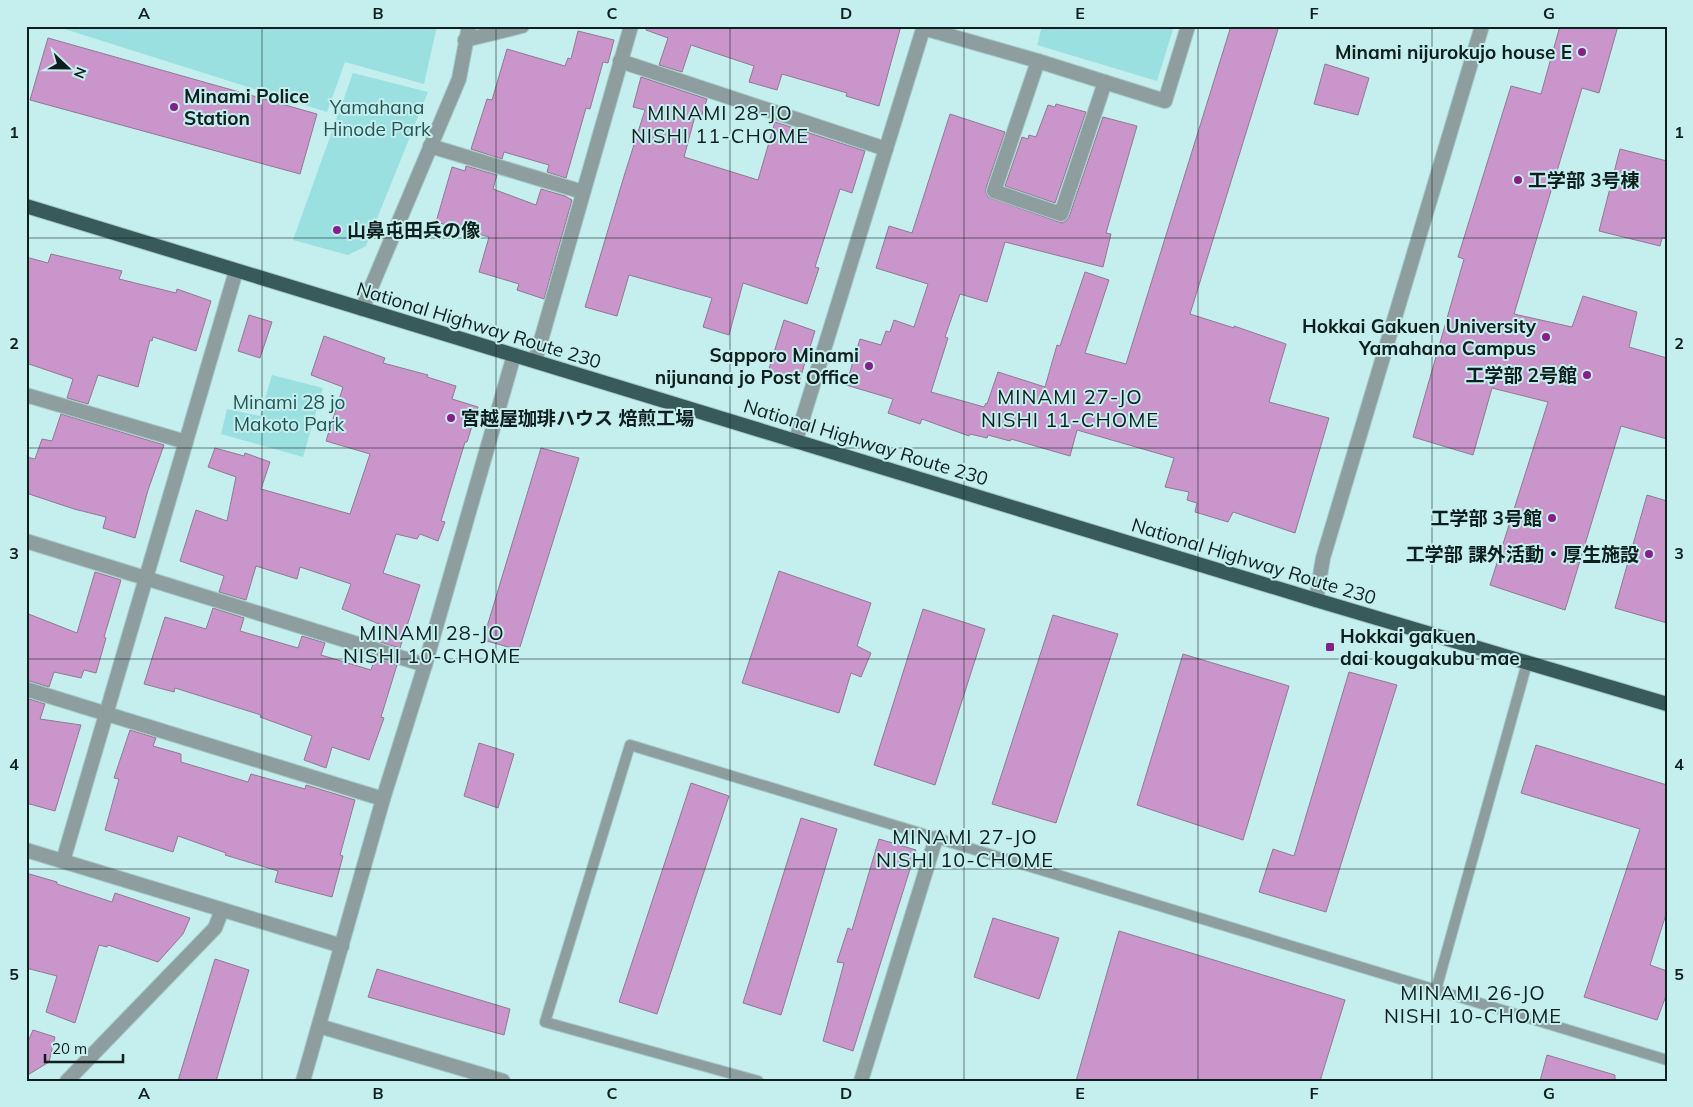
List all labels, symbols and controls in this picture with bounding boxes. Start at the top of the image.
text: A [138,3,150,23]
text: B [372,3,384,23]
text: C [607,3,618,23]
text: D [840,3,852,23]
text: E [1075,3,1085,23]
text: F [1309,3,1319,23]
text: G [1543,3,1555,23]
place label: Minami nijurokujo house E [1335,40,1572,64]
north arrow [42,42,92,92]
marker: Minami nijurokujo house E [1576,46,1588,58]
text: N [70,65,90,81]
place label: Minami Police Station [184,84,309,130]
park label: Yamahana Hinode Park [323,95,431,141]
district label: MINAMI 28-JO NISHI 11-CHOME [631,100,809,148]
marker: Minami Police Station [168,101,180,113]
text: 1 [9,122,19,142]
text: 1 [1674,122,1684,142]
place label: 工学部 3号棟 [1528,168,1640,192]
marker: 工学部 3号棟 [1512,174,1524,186]
place label: 山鼻屯田兵の像 [347,218,480,242]
marker: 山鼻屯田兵の像 [331,224,343,236]
street label: National Highway Route 230 [354,276,604,374]
place label: Hokkai Gakuen University Yamahana Campus [1302,314,1537,360]
marker: Hokkai Gakuen University Yamahana Campus [1540,331,1552,343]
text: 2 [9,333,19,353]
text: 2 [1674,333,1684,353]
place label: Sapporo Minami nijunana jo Post Office [655,343,859,389]
marker: Sapporo Minami nijunana jo Post Office [863,360,875,372]
place label: 工学部 2号館 [1465,363,1577,387]
marker: 工学部 2号館 [1581,369,1593,381]
district label: MINAMI 27-JO NISHI 11-CHOME [981,384,1159,432]
park label: Minami 28 jo Makoto Park [233,390,345,436]
street label: National Highway Route 230 [741,393,991,491]
place label: 宮越屋珈琲ハウス 焙煎工場 [461,406,694,430]
marker: 宮越屋珈琲ハウス 焙煎工場 [445,412,457,424]
place label: 工学部 3号館 [1430,506,1542,530]
street label: National Highway Route 230 [1129,512,1379,610]
marker: 工学部 3号館 [1546,512,1558,524]
place label: 工学部 課外活動・厚生施設 [1406,542,1639,566]
text: 3 [9,543,19,563]
text: 3 [1674,543,1684,563]
marker: 工学部 課外活動・厚生施設 [1643,548,1655,560]
district label: MINAMI 28-JO NISHI 10-CHOME [343,620,521,668]
place label: Hokkai gakuen dai kougakubu mae [1340,624,1520,670]
marker: Hokkai gakuen dai kougakubu mae [1324,641,1336,653]
text: 4 [9,754,19,774]
text: 4 [1674,754,1684,774]
district label: MINAMI 27-JO NISHI 10-CHOME [876,824,1054,872]
text: 5 [9,964,19,984]
text: 5 [1674,964,1684,984]
district label: MINAMI 26-JO NISHI 10-CHOME [1384,980,1562,1028]
scale bar [45,1032,122,1064]
text: 20 m [52,1039,87,1058]
text: A [138,1083,150,1103]
text: B [372,1083,384,1103]
text: C [607,1083,618,1103]
text: D [840,1083,852,1103]
text: E [1075,1083,1085,1103]
text: F [1309,1083,1319,1103]
text: G [1543,1083,1555,1103]

